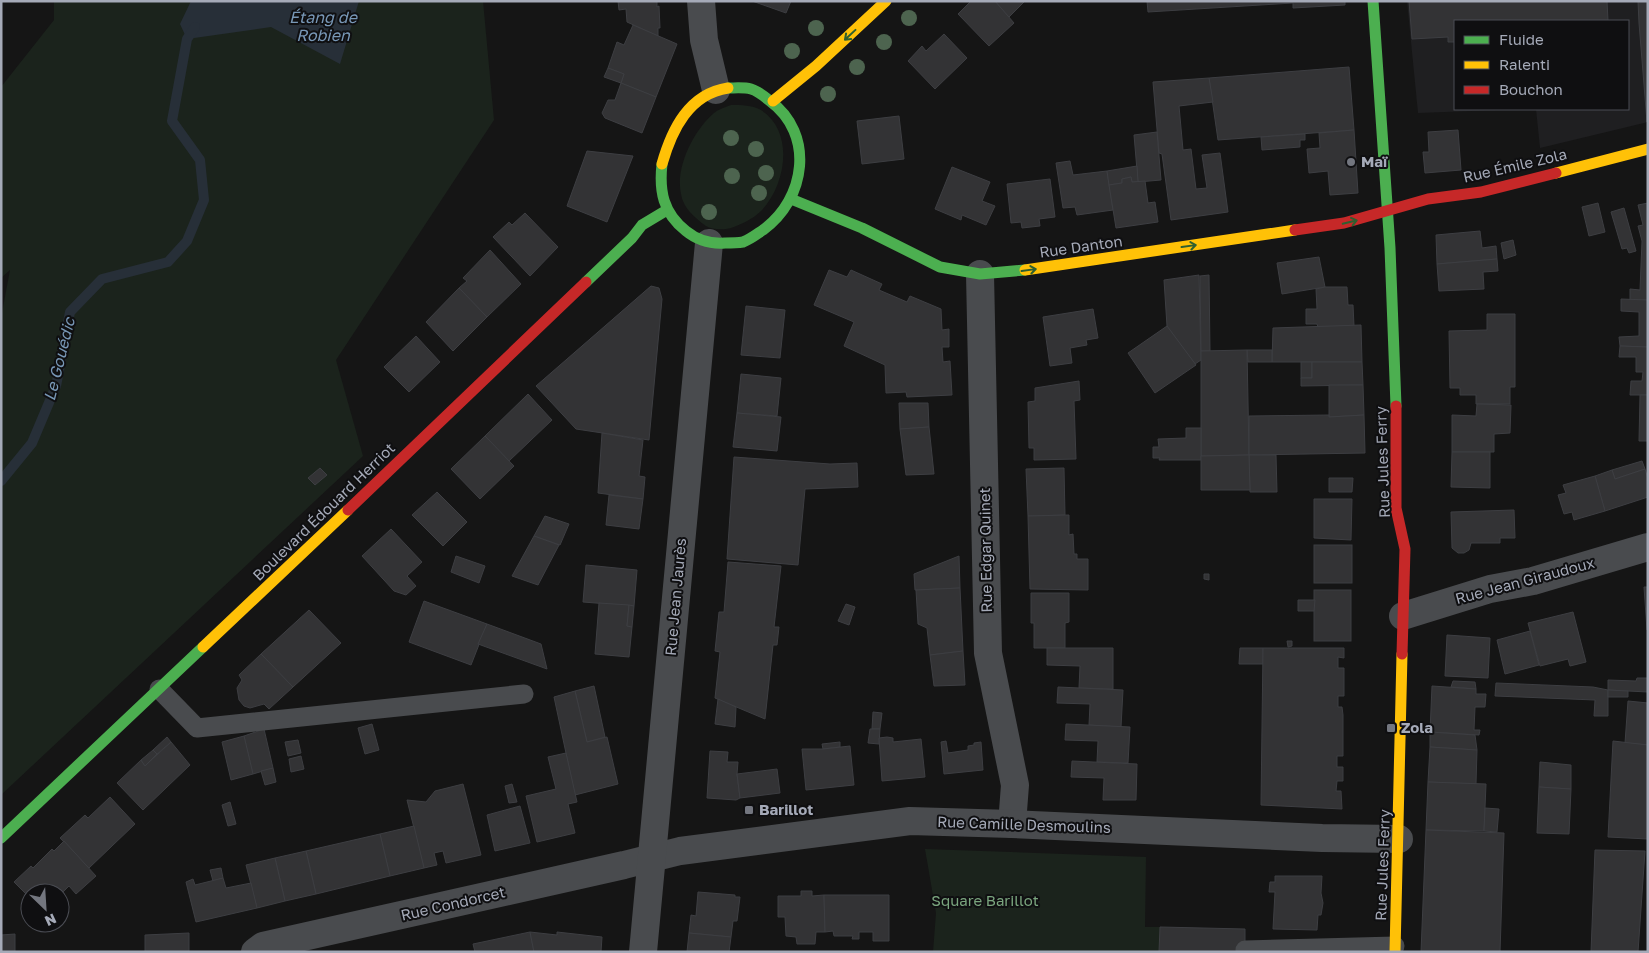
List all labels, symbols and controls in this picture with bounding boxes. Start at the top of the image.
water label: Étang de Robien [289,7,359,45]
legend [1454,20,1629,110]
one-way arrow [844,29,856,41]
text: Fluide [1499,30,1544,48]
text: Ralenti [1499,55,1550,73]
text: Bouchon [1499,80,1563,98]
street label: Rue Émile Zola [1461,144,1568,186]
place label: Maï [1361,152,1388,170]
marker: Maï [1345,156,1357,168]
one-way arrow [1342,217,1358,226]
street label: Rue Danton [1038,231,1124,261]
one-way arrow [1181,241,1197,251]
one-way arrow [1020,265,1036,275]
water label: Le Gouédic [39,314,79,403]
street label: Rue Jules Ferry [1371,405,1393,518]
street label: Boulevard Édouard Herriot [249,439,398,584]
street label: Rue Edgar Quinet [975,487,995,613]
street label: Rue Jean Jaurès [661,537,689,657]
street label: Rue Jean Giraudoux [1453,553,1596,607]
place label: Zola [1401,718,1433,736]
marker: Zola [1385,722,1397,734]
place label: Barillot [759,800,813,818]
marker: Barillot [743,804,755,816]
street label: Rue Jules Ferry [1371,808,1393,921]
street label: Rue Camille Desmoulins [937,812,1111,836]
street label: Rue Condorcet [399,882,507,924]
north arrow [20,883,70,933]
park label: Square Barillot [931,891,1039,909]
text: N [42,910,59,930]

